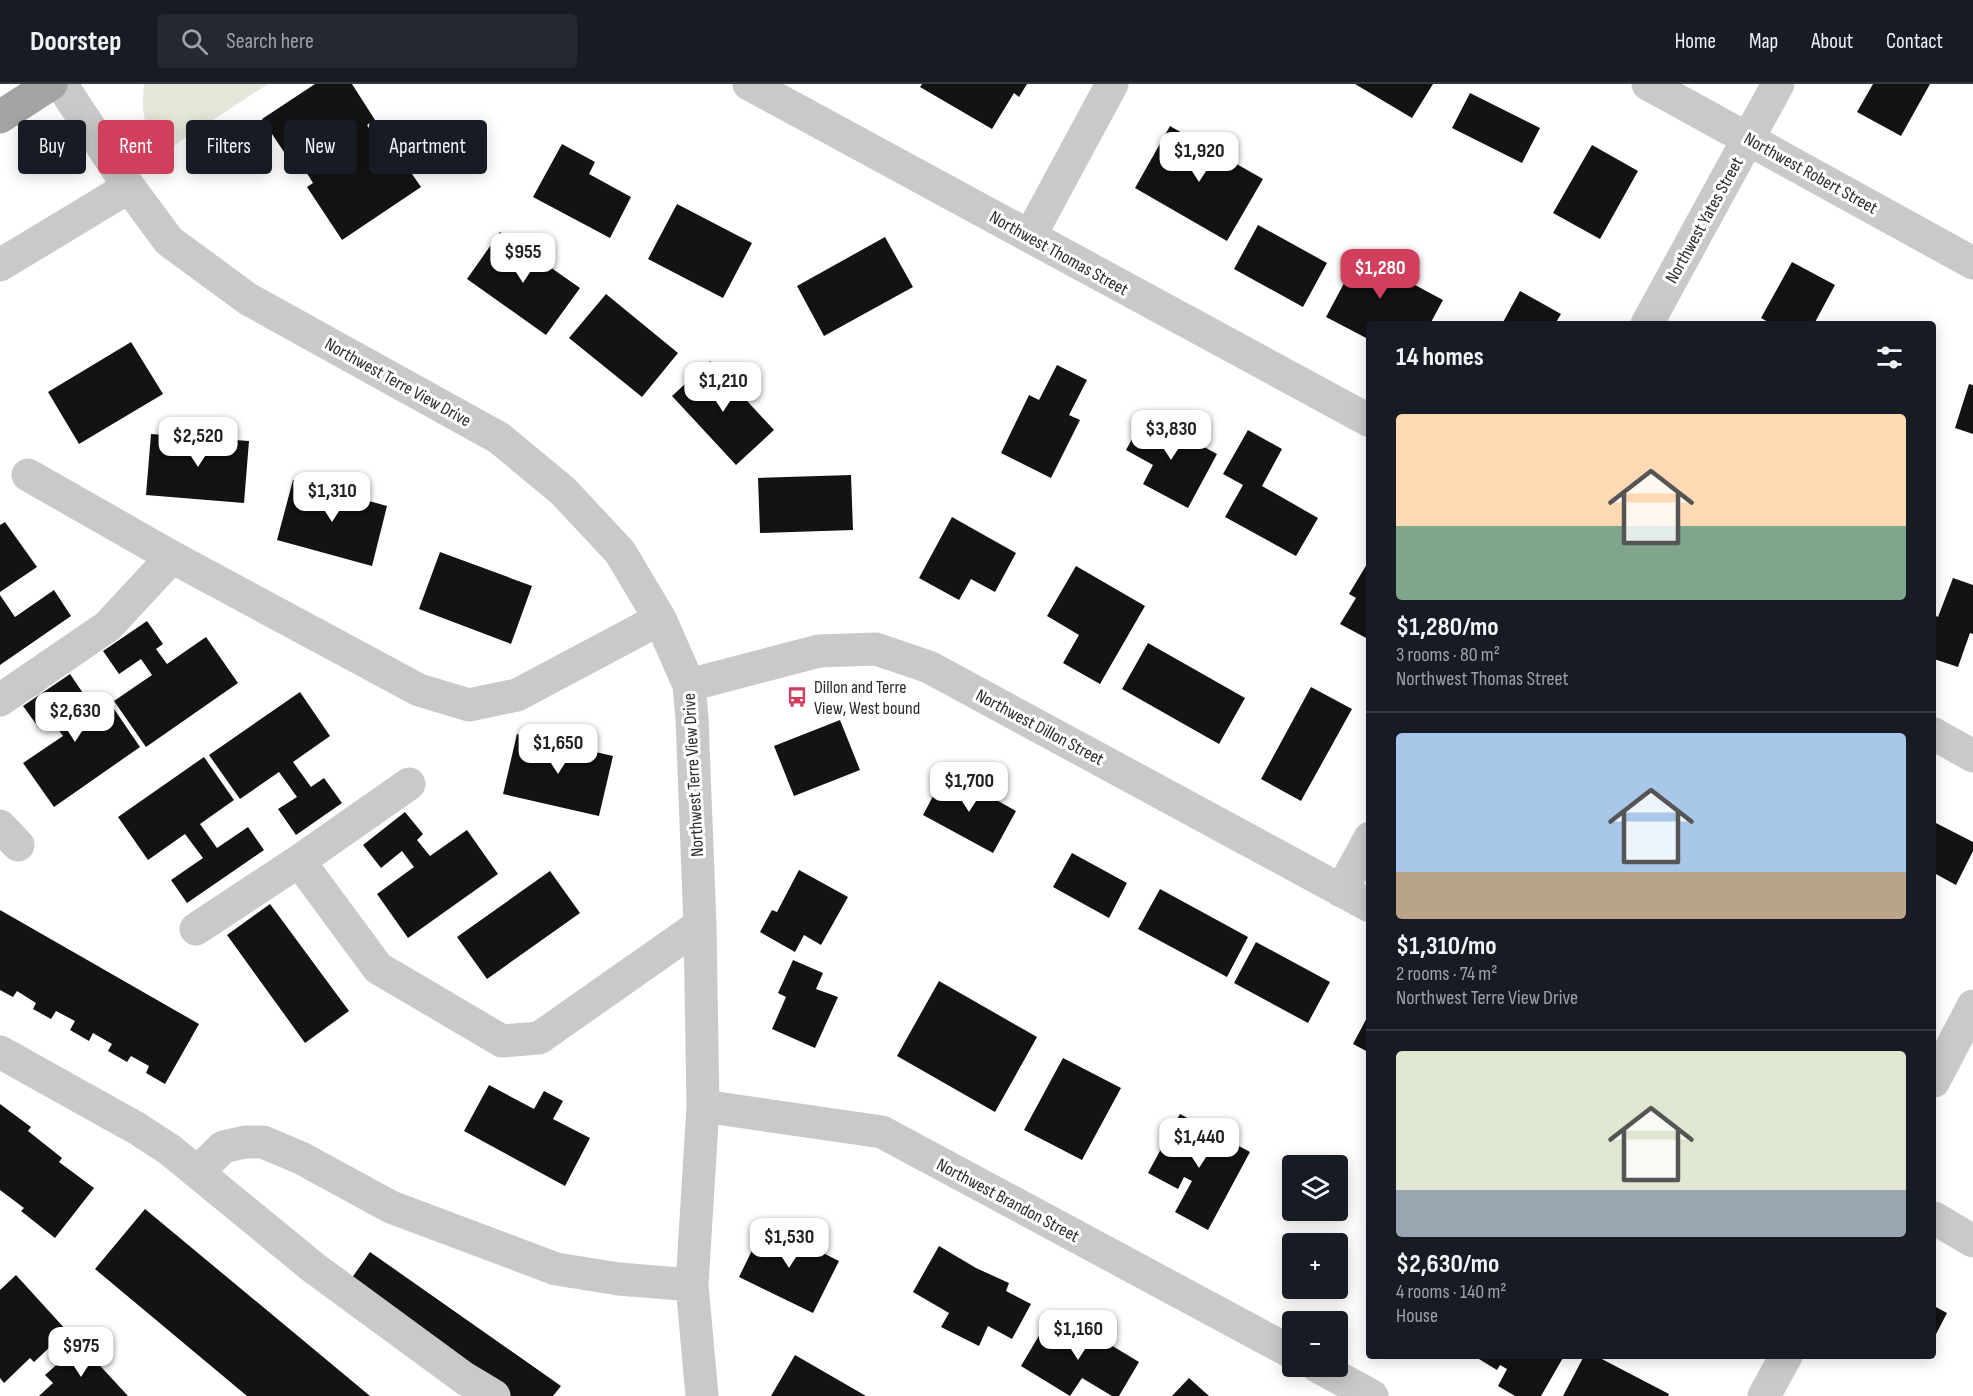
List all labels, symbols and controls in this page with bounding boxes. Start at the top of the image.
search box [157,14,577,68]
text: Doorstep [30,25,121,58]
icon: search [178,25,211,58]
text: Search here [226,28,314,55]
text: Home [1675,29,1716,54]
text: Map [1749,29,1778,54]
text: About [1811,29,1853,54]
text: Contact [1886,29,1943,54]
chip: Buy [18,120,86,174]
chip: Rent [98,120,174,174]
chip: Filters [186,120,272,174]
chip: New [284,120,357,174]
chip: Apartment [369,120,487,174]
street label: Northwest Robert Street [1740,128,1882,219]
pin: $1,920 [1150,132,1248,183]
text: $1,920 [1174,139,1224,163]
street label: Northwest Yates Street [1661,153,1748,287]
street label: Northwest Thomas Street [986,207,1132,301]
pin: $955 [487,233,559,284]
text: $955 [504,240,542,264]
pin: $1,280 [1331,249,1429,300]
text: $1,280 [1355,256,1405,280]
street label: Northwest Terre View Drive [321,334,474,431]
icon: filters [1873,341,1906,374]
text: 14 homes [1396,342,1484,373]
pin: $1,210 [674,362,772,413]
text: $1,210 [698,369,748,393]
pin: $3,830 [1122,410,1220,461]
pin: $2,520 [149,417,247,468]
text: $3,830 [1145,417,1197,441]
text: $2,520 [173,424,223,448]
icon: home [1597,453,1705,561]
pin: $1,310 [283,472,381,523]
text: $1,310 [307,479,357,503]
text: $1,280/mo [1396,612,1499,643]
text: 3 rooms · 80 m² [1396,643,1500,667]
text: Northwest Thomas Street [1396,667,1569,691]
place label: Dillon and Terre View, West bound [814,677,920,719]
bus stop icon: Dillon and Terre View, West bound [785,685,809,709]
street label: Northwest Dillon Street [972,685,1108,770]
pin: $2,630 [26,692,124,743]
street label: Northwest Terre View Drive [679,693,708,857]
text: $2,630 [49,699,101,723]
pin: $1,650 [509,724,607,775]
text: $1,650 [533,731,583,755]
pin: $1,700 [920,762,1018,813]
text: $1,700 [944,769,994,793]
icon: home [1597,772,1705,880]
text: $1,310/mo [1396,931,1497,962]
text: 2 rooms · 74 m² [1396,962,1497,986]
text: Northwest Terre View Drive [1396,986,1578,1010]
icon: home [1597,1090,1705,1198]
pin: $1,440 [1150,1118,1248,1169]
text: $1,440 [1173,1125,1225,1149]
street label: Northwest Brandon Street [933,1154,1083,1247]
map controls [1282,1155,1348,1377]
button: layers [1282,1155,1348,1221]
pin: $1,530 [740,1218,838,1269]
text: $1,530 [764,1225,814,1249]
button: + [1282,1233,1348,1299]
text: $2,630/mo [1396,1249,1499,1280]
text: 4 rooms · 140 m² [1396,1280,1506,1304]
text: House [1396,1304,1438,1328]
pin: $1,160 [1029,1310,1127,1361]
button: − [1282,1311,1348,1377]
text: $1,160 [1053,1317,1103,1341]
pin: $975 [45,1327,117,1378]
text: $975 [62,1334,100,1358]

